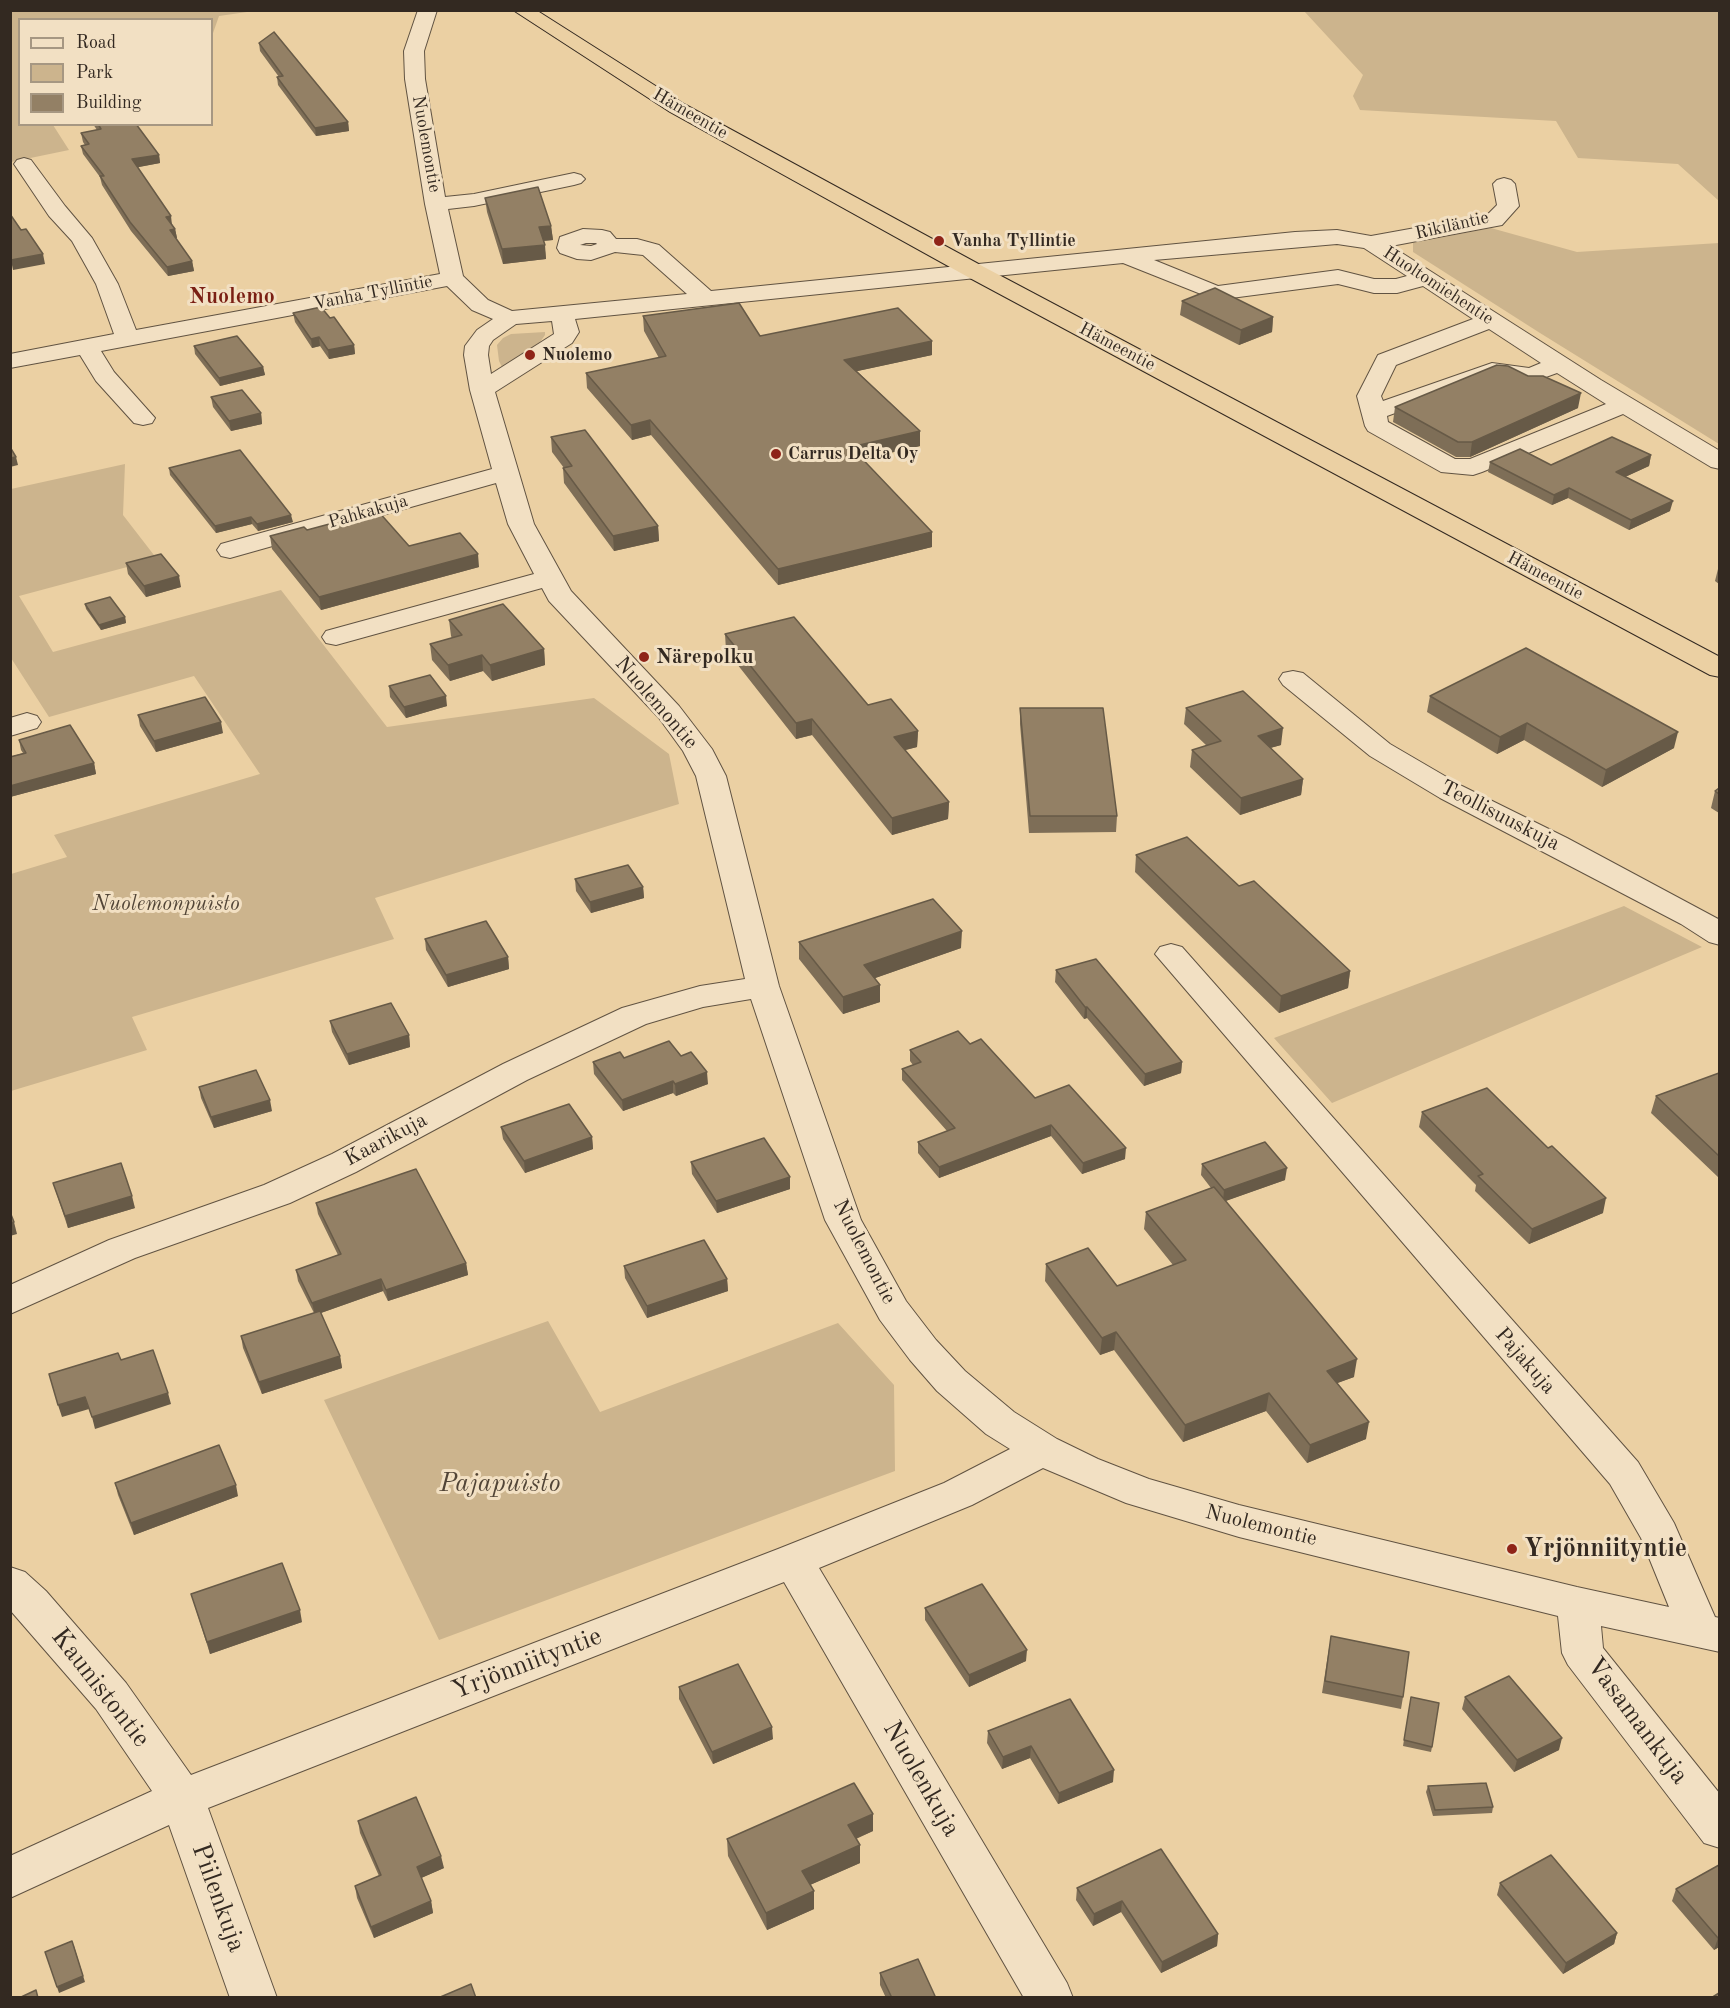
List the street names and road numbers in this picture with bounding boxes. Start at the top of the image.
street label: Hämeentie [649,84,731,144]
street label: Nuolemontie [407,94,445,194]
street label: Rikiläntie [1413,207,1491,245]
street label: Huoltomiehentie [1379,242,1497,330]
street label: Vanha Tyllintie [312,271,434,315]
street label: Hämeentie [1075,318,1159,376]
street label: Pahkakuja [326,490,410,534]
street label: Hämeentie [1503,547,1587,605]
street label: Nuolemontie [609,652,703,754]
street label: Teollisuuskuja [1436,775,1564,857]
street label: Kaarikuja [340,1108,432,1172]
street label: Nuolemontie [827,1195,901,1309]
street label: Pajakuja [1489,1323,1561,1399]
street label: Nuolemontie [1203,1500,1319,1552]
street label: Yrjönniityntie [448,1621,606,1707]
street label: Kaunistontie [44,1622,156,1754]
street label: Vasamankuja [1579,1651,1695,1791]
street label: Nuolenkuja [875,1716,967,1842]
street label: Piilenkuja [184,1839,252,1957]

